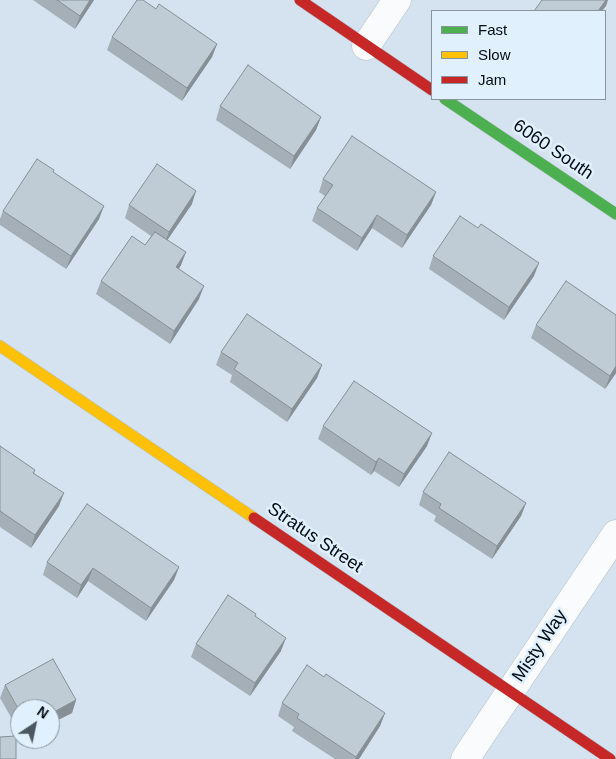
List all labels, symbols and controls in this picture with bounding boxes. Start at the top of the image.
legend [431,10,606,100]
text: Fast [478,21,507,38]
text: Slow [478,46,511,63]
text: Jam [478,71,506,88]
street label: 6060 South [509,115,597,185]
street label: Stratus Street [263,498,367,578]
street label: Misty Way [508,606,572,686]
north arrow [10,699,60,749]
text: N [34,703,51,722]

